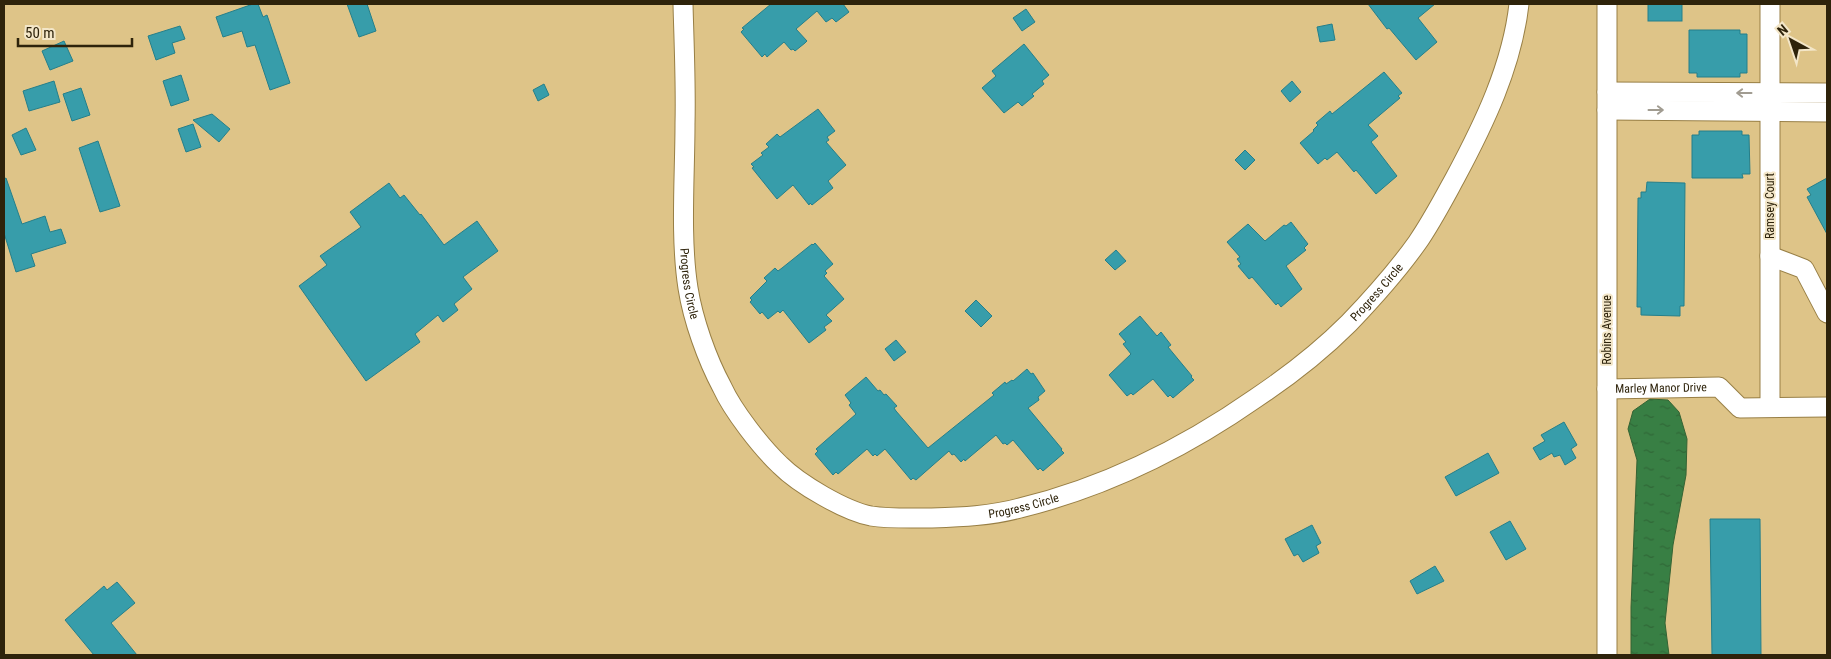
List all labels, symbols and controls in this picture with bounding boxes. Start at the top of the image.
scale bar [18,15,131,47]
north arrow [1766,15,1816,65]
text: N [1774,21,1791,39]
text: 50 m [25,24,55,42]
one-way arrow [1736,88,1752,98]
one-way arrow [1648,105,1664,115]
street label: Ramsey Court [1763,173,1777,239]
street label: Progress Circle [677,248,702,321]
street label: Progress Circle [1348,260,1406,324]
street label: Robins Avenue [1600,295,1614,365]
street label: Marley Manor Drive [1615,380,1707,396]
street label: Progress Circle [987,490,1061,521]

